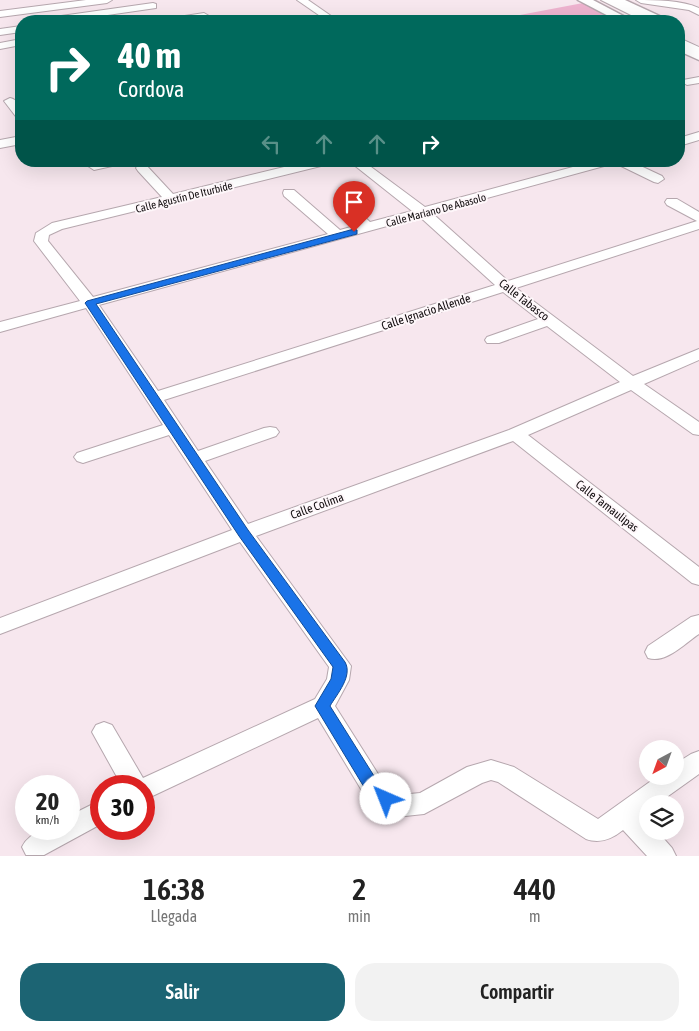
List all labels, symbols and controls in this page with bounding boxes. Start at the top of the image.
icon: right [35,35,100,100]
text: 40 m [118,35,181,75]
text: Cordova [118,76,184,102]
icon: left [257,130,285,158]
icon: ahead [310,130,338,158]
icon: ahead [363,130,391,158]
icon: right [416,130,444,158]
street label: Calle Agustín De Iturbide [134,179,234,215]
pin [333,181,375,232]
icon: arrive [340,188,368,216]
street label: Calle Mariano De Abasolo [385,191,487,229]
street label: Calle Tabasco [496,276,552,324]
street label: Calle Ignacio Allende [380,291,472,333]
street label: Calle Tamaulipas [573,477,641,535]
street label: Calle Colima [289,490,345,522]
north arrow [639,740,684,785]
map controls [639,740,684,840]
position arrow [359,772,411,824]
speed limit sign: 30 [90,775,155,840]
text: 20 [36,787,59,815]
button: layers [639,795,684,840]
text: km/h [36,813,59,827]
text: 16:38 [143,872,205,906]
text: 2 [352,872,366,906]
text: 440 [514,872,556,906]
text: Llegada [151,907,197,925]
text: min [348,907,371,925]
text: m [529,907,541,925]
button: Salir [20,963,345,1021]
button: Compartir [355,963,679,1021]

